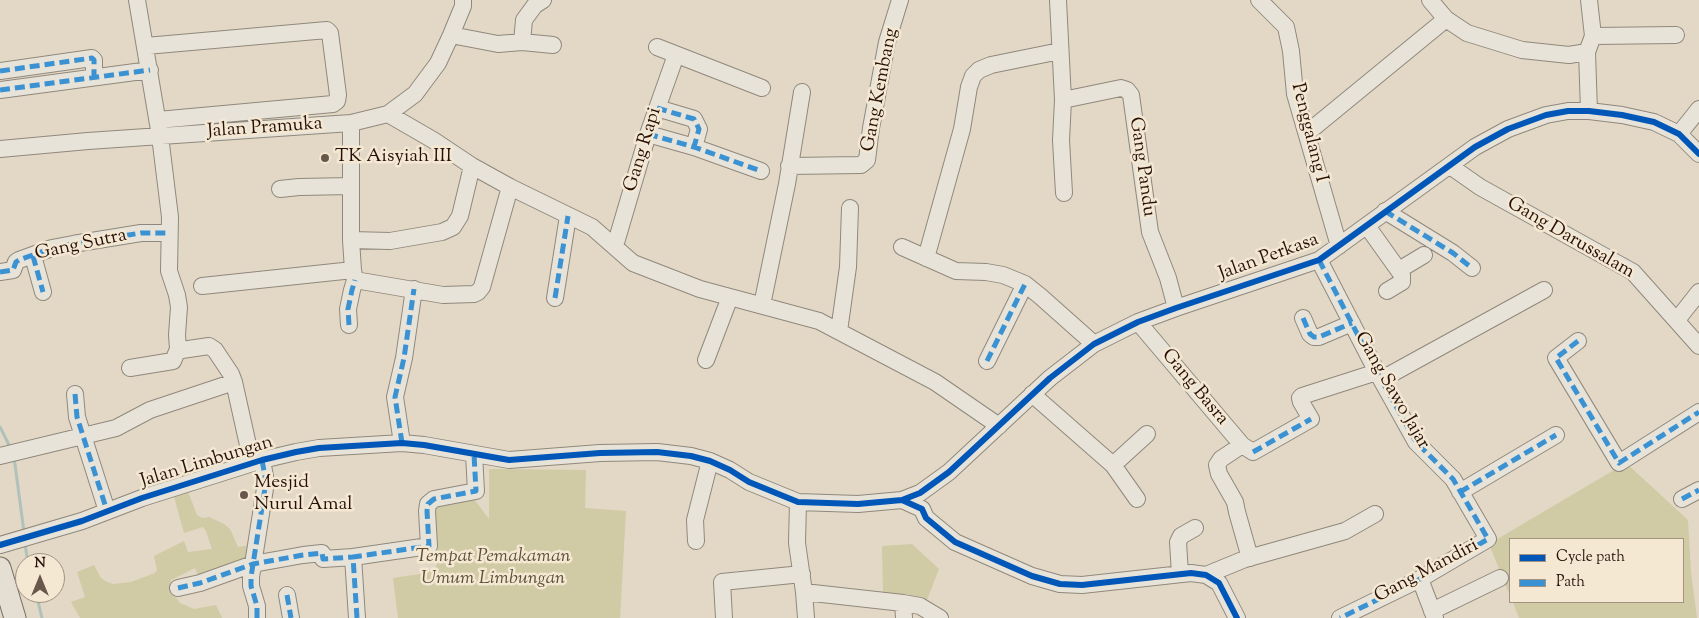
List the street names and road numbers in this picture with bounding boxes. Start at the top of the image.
street label: Gang Kembang [858,26,904,154]
street label: Penggalang I [1285,81,1331,185]
street label: Gang Rapi [620,105,668,195]
street label: Jalan Pramuka [207,114,323,144]
street label: Gang Pandu [1123,116,1159,218]
street label: Gang Darussalam [1502,193,1638,285]
street label: Gang Sutra [33,225,129,267]
street label: Jalan Perkasa [1216,229,1322,287]
street label: Gang Sawo Jajar [1348,328,1434,454]
street label: Gang Basra [1155,345,1233,431]
street label: Jalan Limbungan [138,432,276,494]
street label: Gang Mandiri [1371,535,1483,609]

